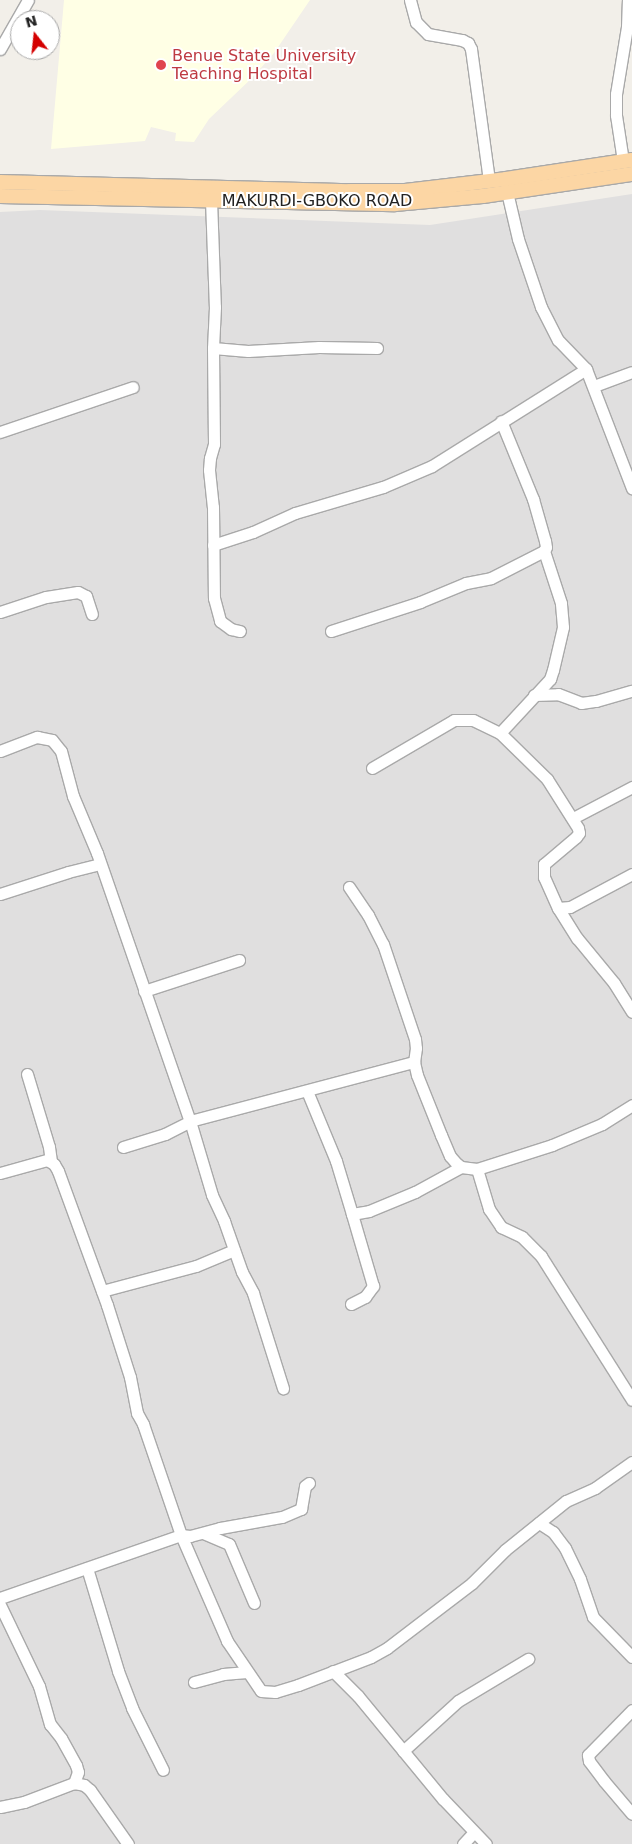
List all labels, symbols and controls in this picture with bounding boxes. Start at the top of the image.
north arrow [10,10,60,60]
text: N [23,12,39,31]
place label: Benue State University Teaching Hospital [172,46,356,84]
marker: Benue State University Teaching Hospital [154,58,168,72]
street label: MAKURDI-GBOKO ROAD [222,191,412,211]

